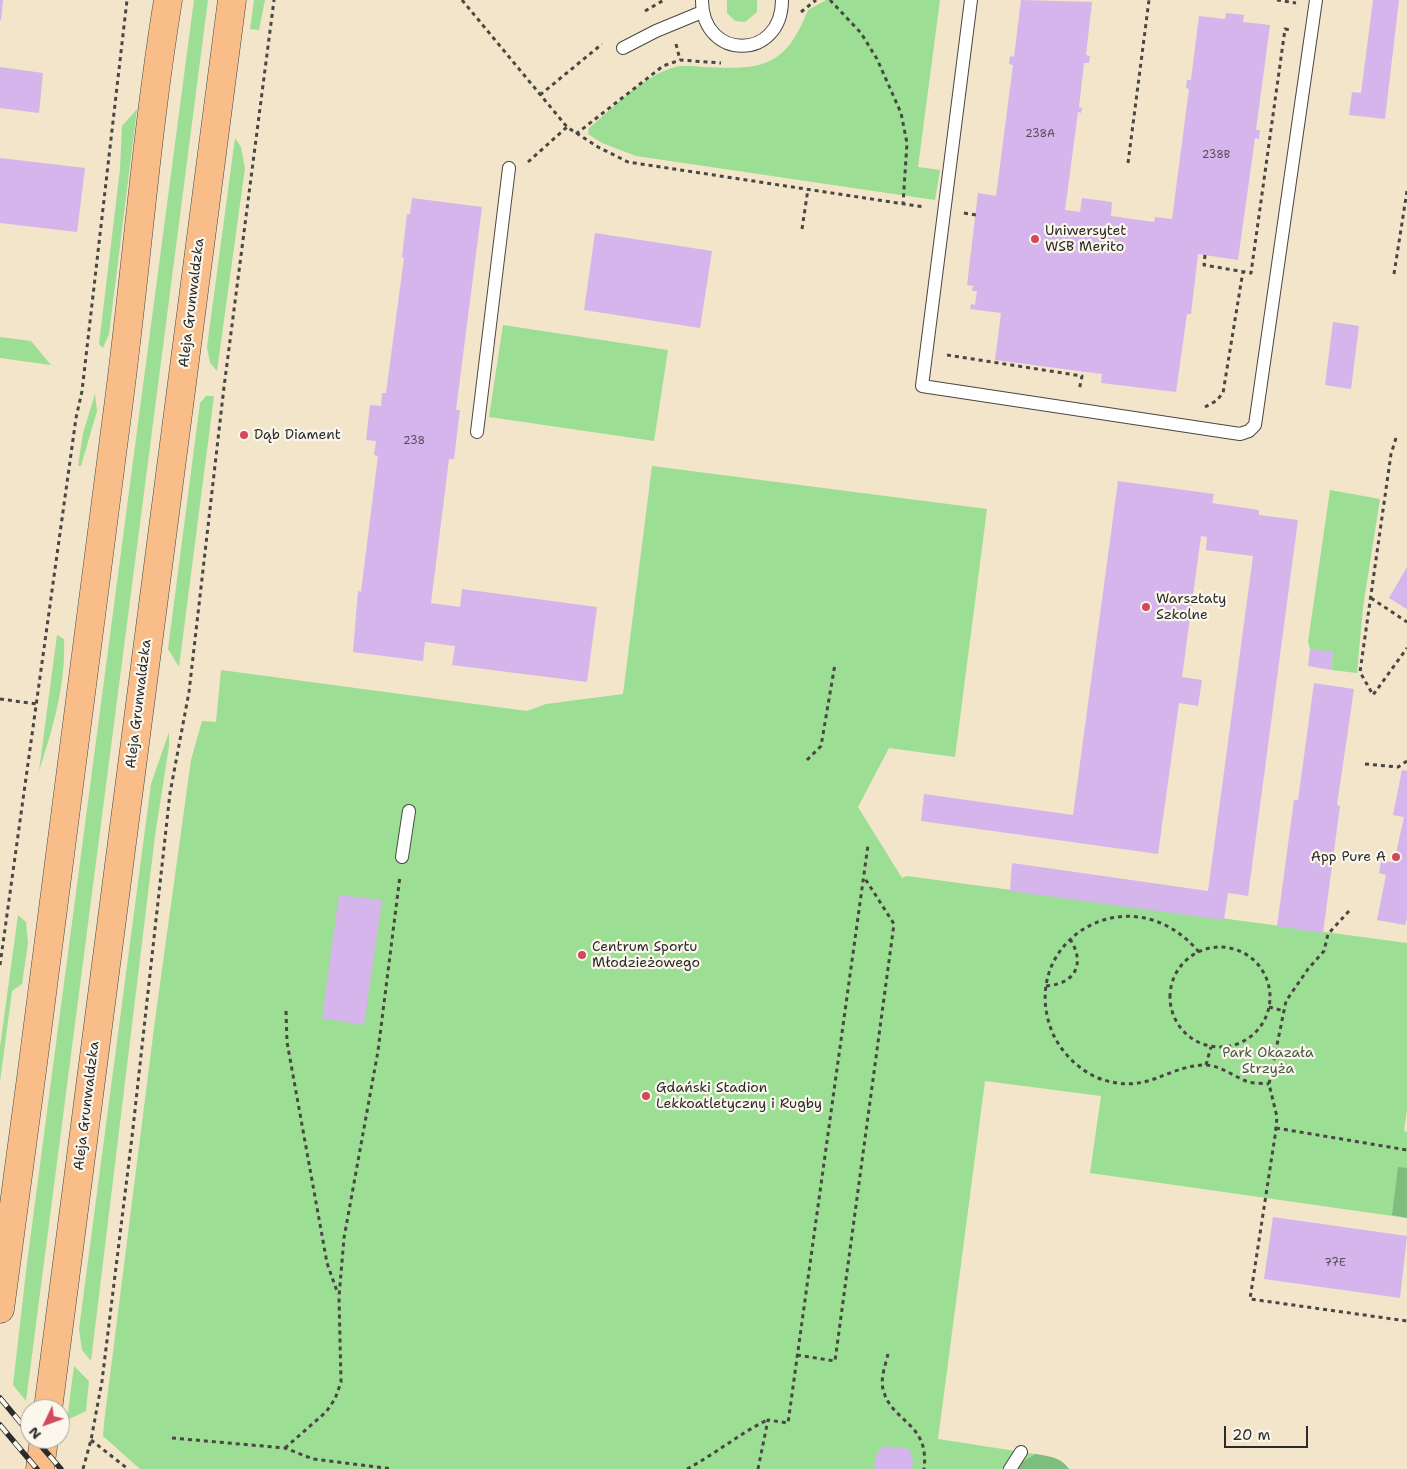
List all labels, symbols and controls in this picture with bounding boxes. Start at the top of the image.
house number: 238A [1025,127,1055,141]
house number: 238B [1202,148,1230,162]
place label: Uniwersytet WSB Merito [1045,223,1126,256]
marker: Uniwersytet WSB Merito [1029,233,1041,245]
street label: Aleja Grunwaldzka [176,237,208,369]
place label: Dąb Diament [254,427,341,443]
marker: Dąb Diament [238,429,250,441]
house number: 238 [403,434,425,448]
place label: Warsztaty Szkolne [1156,591,1226,624]
marker: Warsztaty Szkolne [1140,601,1152,613]
street label: Aleja Grunwaldzka [123,638,155,770]
place label: App Pure A [1311,849,1386,865]
marker: App Pure A [1390,851,1402,863]
place label: Centrum Sportu Młodzieżowego [592,939,700,972]
marker: Centrum Sportu Młodzieżowego [576,949,588,961]
street label: Aleja Grunwaldzka [71,1040,103,1172]
park label: Park Okazała Strzyża [1222,1045,1314,1078]
place label: Gdański Stadion Lekkoatletyczny i Rugby [656,1080,822,1112]
marker: Gdański Stadion Lekkoatletyczny i Rugby [640,1090,652,1102]
house number: 77E [1324,1256,1346,1270]
north arrow [20,1399,70,1449]
scale bar [1227,1416,1311,1448]
text: N [24,1423,45,1444]
text: 20 m [1232,1425,1271,1445]

